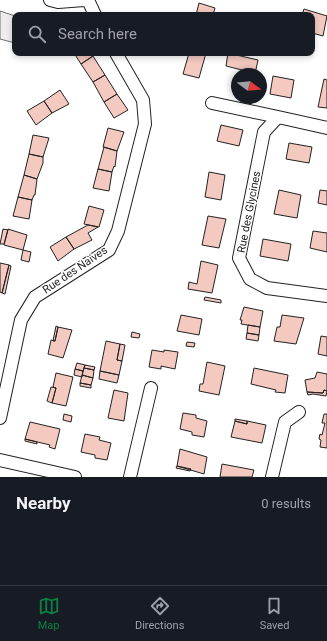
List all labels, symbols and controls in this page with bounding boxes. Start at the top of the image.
search box [12,12,315,56]
icon: search [26,23,48,45]
text: Search here [58,25,137,43]
north arrow [231,68,267,104]
street label: Rue des Glycines [235,170,263,254]
street label: Rue des Naïves [40,243,110,296]
text: Nearby [16,493,71,513]
text: 0 results [261,496,311,511]
tab: Map [38,595,60,632]
tab: Directions [135,595,184,632]
tab: Saved [260,595,289,632]

